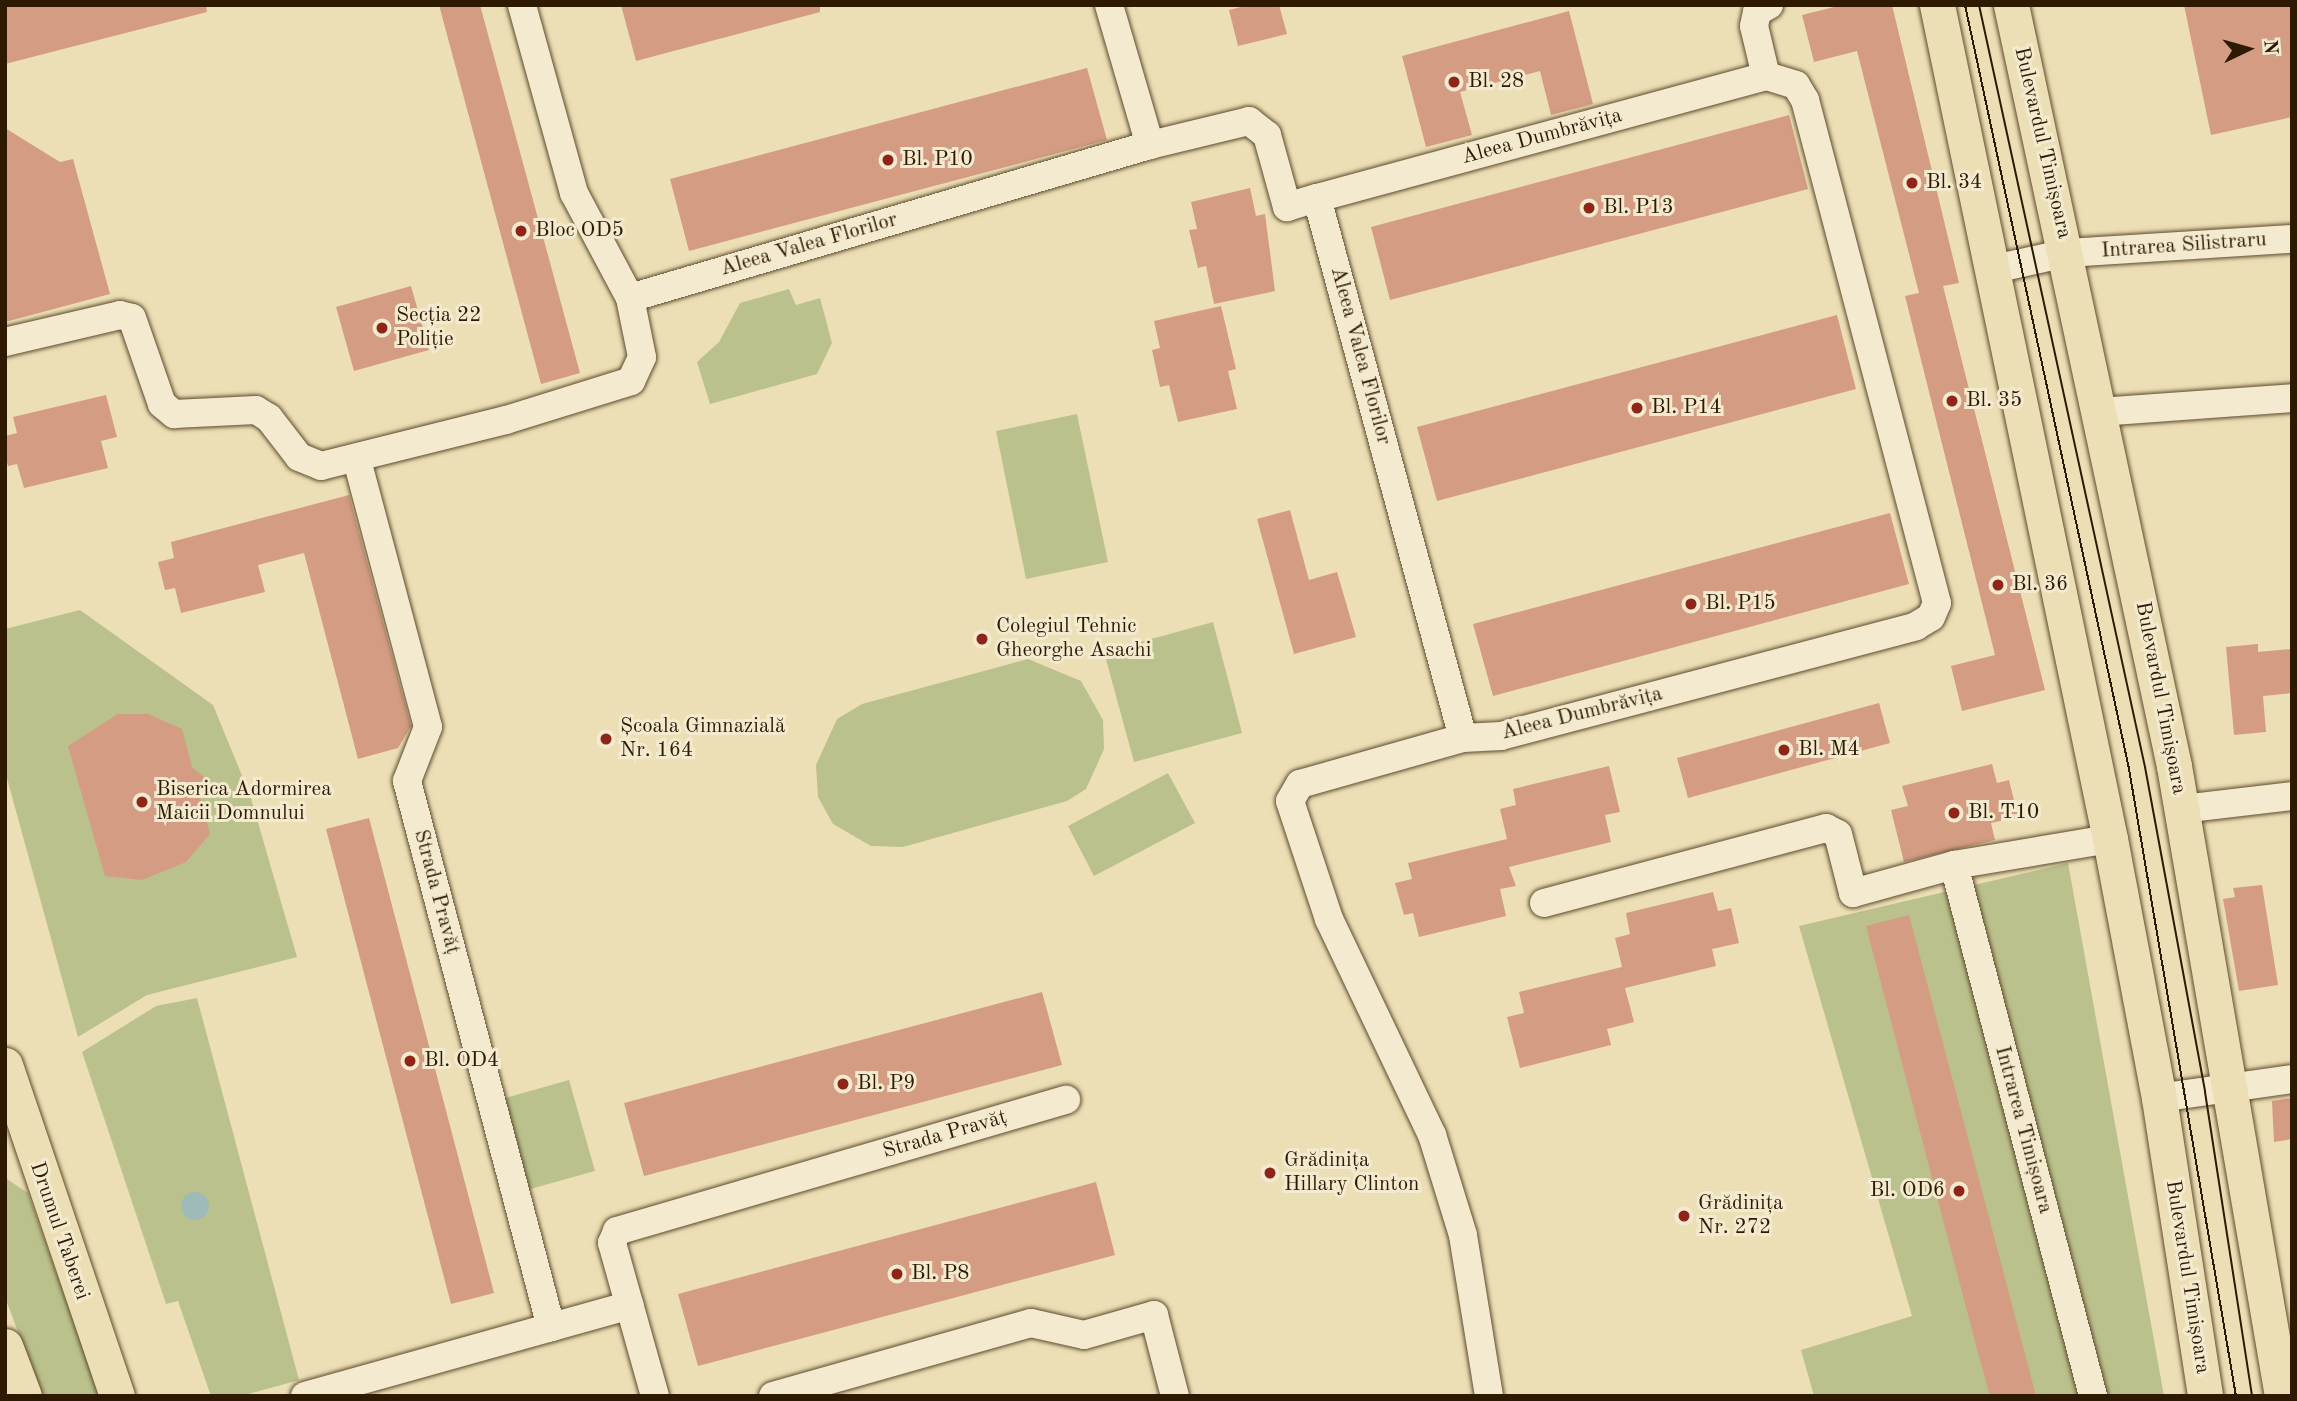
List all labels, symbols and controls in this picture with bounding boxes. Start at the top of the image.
north arrow [2213,14,2283,84]
text: N [2259,39,2280,55]
street label: Bulevardul Timișoara [2008,45,2076,241]
place label: Bl. 28 [1468,69,1524,95]
marker: Bl. 28 [1446,74,1462,90]
street label: Aleea Dumbrăvița [1459,103,1625,171]
place label: Bl. P10 [902,147,973,173]
marker: Bl. P10 [880,152,896,168]
place label: Bl. 34 [1926,170,1982,196]
marker: Bl. 34 [1904,175,1920,191]
place label: Bl. P13 [1603,195,1674,221]
marker: Bl. P13 [1581,200,1597,216]
street label: Aleea Valea Florilor [718,208,900,282]
place label: Bloc OD5 [535,218,624,244]
marker: Bloc OD5 [513,223,529,239]
street label: Intrarea Silistraru [2100,228,2268,264]
street label: Aleea Valea Florilor [1324,264,1396,448]
place label: Secția 22 Poliție [396,303,481,353]
marker: Secția 22 Poliție [374,320,390,336]
place label: Bl. 35 [1966,388,2022,414]
marker: Bl. 35 [1944,393,1960,409]
place label: Bl. P14 [1651,395,1722,421]
marker: Bl. P14 [1629,400,1645,416]
place label: Bl. 36 [2012,572,2068,598]
marker: Bl. 36 [1990,577,2006,593]
place label: Bl. P15 [1705,591,1776,617]
marker: Bl. P15 [1683,596,1699,612]
street label: Bulevardul Timișoara [2129,599,2191,797]
place label: Colegiul Tehnic Gheorghe Asachi [996,614,1151,664]
marker: Colegiul Tehnic Gheorghe Asachi [974,631,990,647]
street label: Aleea Dumbrăvița [1499,682,1665,746]
place label: Școala Gimnazială Nr. 164 [620,714,785,764]
marker: Școala Gimnazială Nr. 164 [598,731,614,747]
place label: Bl. M4 [1798,737,1860,763]
marker: Bl. M4 [1776,742,1792,758]
place label: Biserica Adormirea Maicii Domnului [156,777,332,827]
marker: Biserica Adormirea Maicii Domnului [134,794,150,810]
place label: Bl. T10 [1968,800,2039,826]
marker: Bl. T10 [1946,805,1962,821]
street label: Strada Pravăț [407,827,465,957]
street label: Intrarea Timișoara [1989,1043,2057,1217]
place label: Bl. OD4 [424,1048,499,1074]
marker: Bl. OD4 [402,1053,418,1069]
place label: Bl. P9 [857,1071,915,1097]
marker: Bl. P9 [835,1076,851,1092]
street label: Strada Pravăț [880,1105,1010,1165]
place label: Grădinița Hillary Clinton [1284,1148,1419,1198]
street label: Drumul Taberei [24,1159,94,1303]
marker: Grădinița Hillary Clinton [1262,1165,1278,1181]
place label: Bl. OD6 [1870,1178,1945,1204]
street label: Bulevardul Timișoara [2159,1178,2215,1376]
marker: Bl. OD6 [1951,1183,1967,1199]
place label: Grădinița Nr. 272 [1698,1191,1783,1241]
marker: Grădinița Nr. 272 [1676,1208,1692,1224]
place label: Bl. P8 [911,1261,969,1287]
marker: Bl. P8 [889,1266,905,1282]

